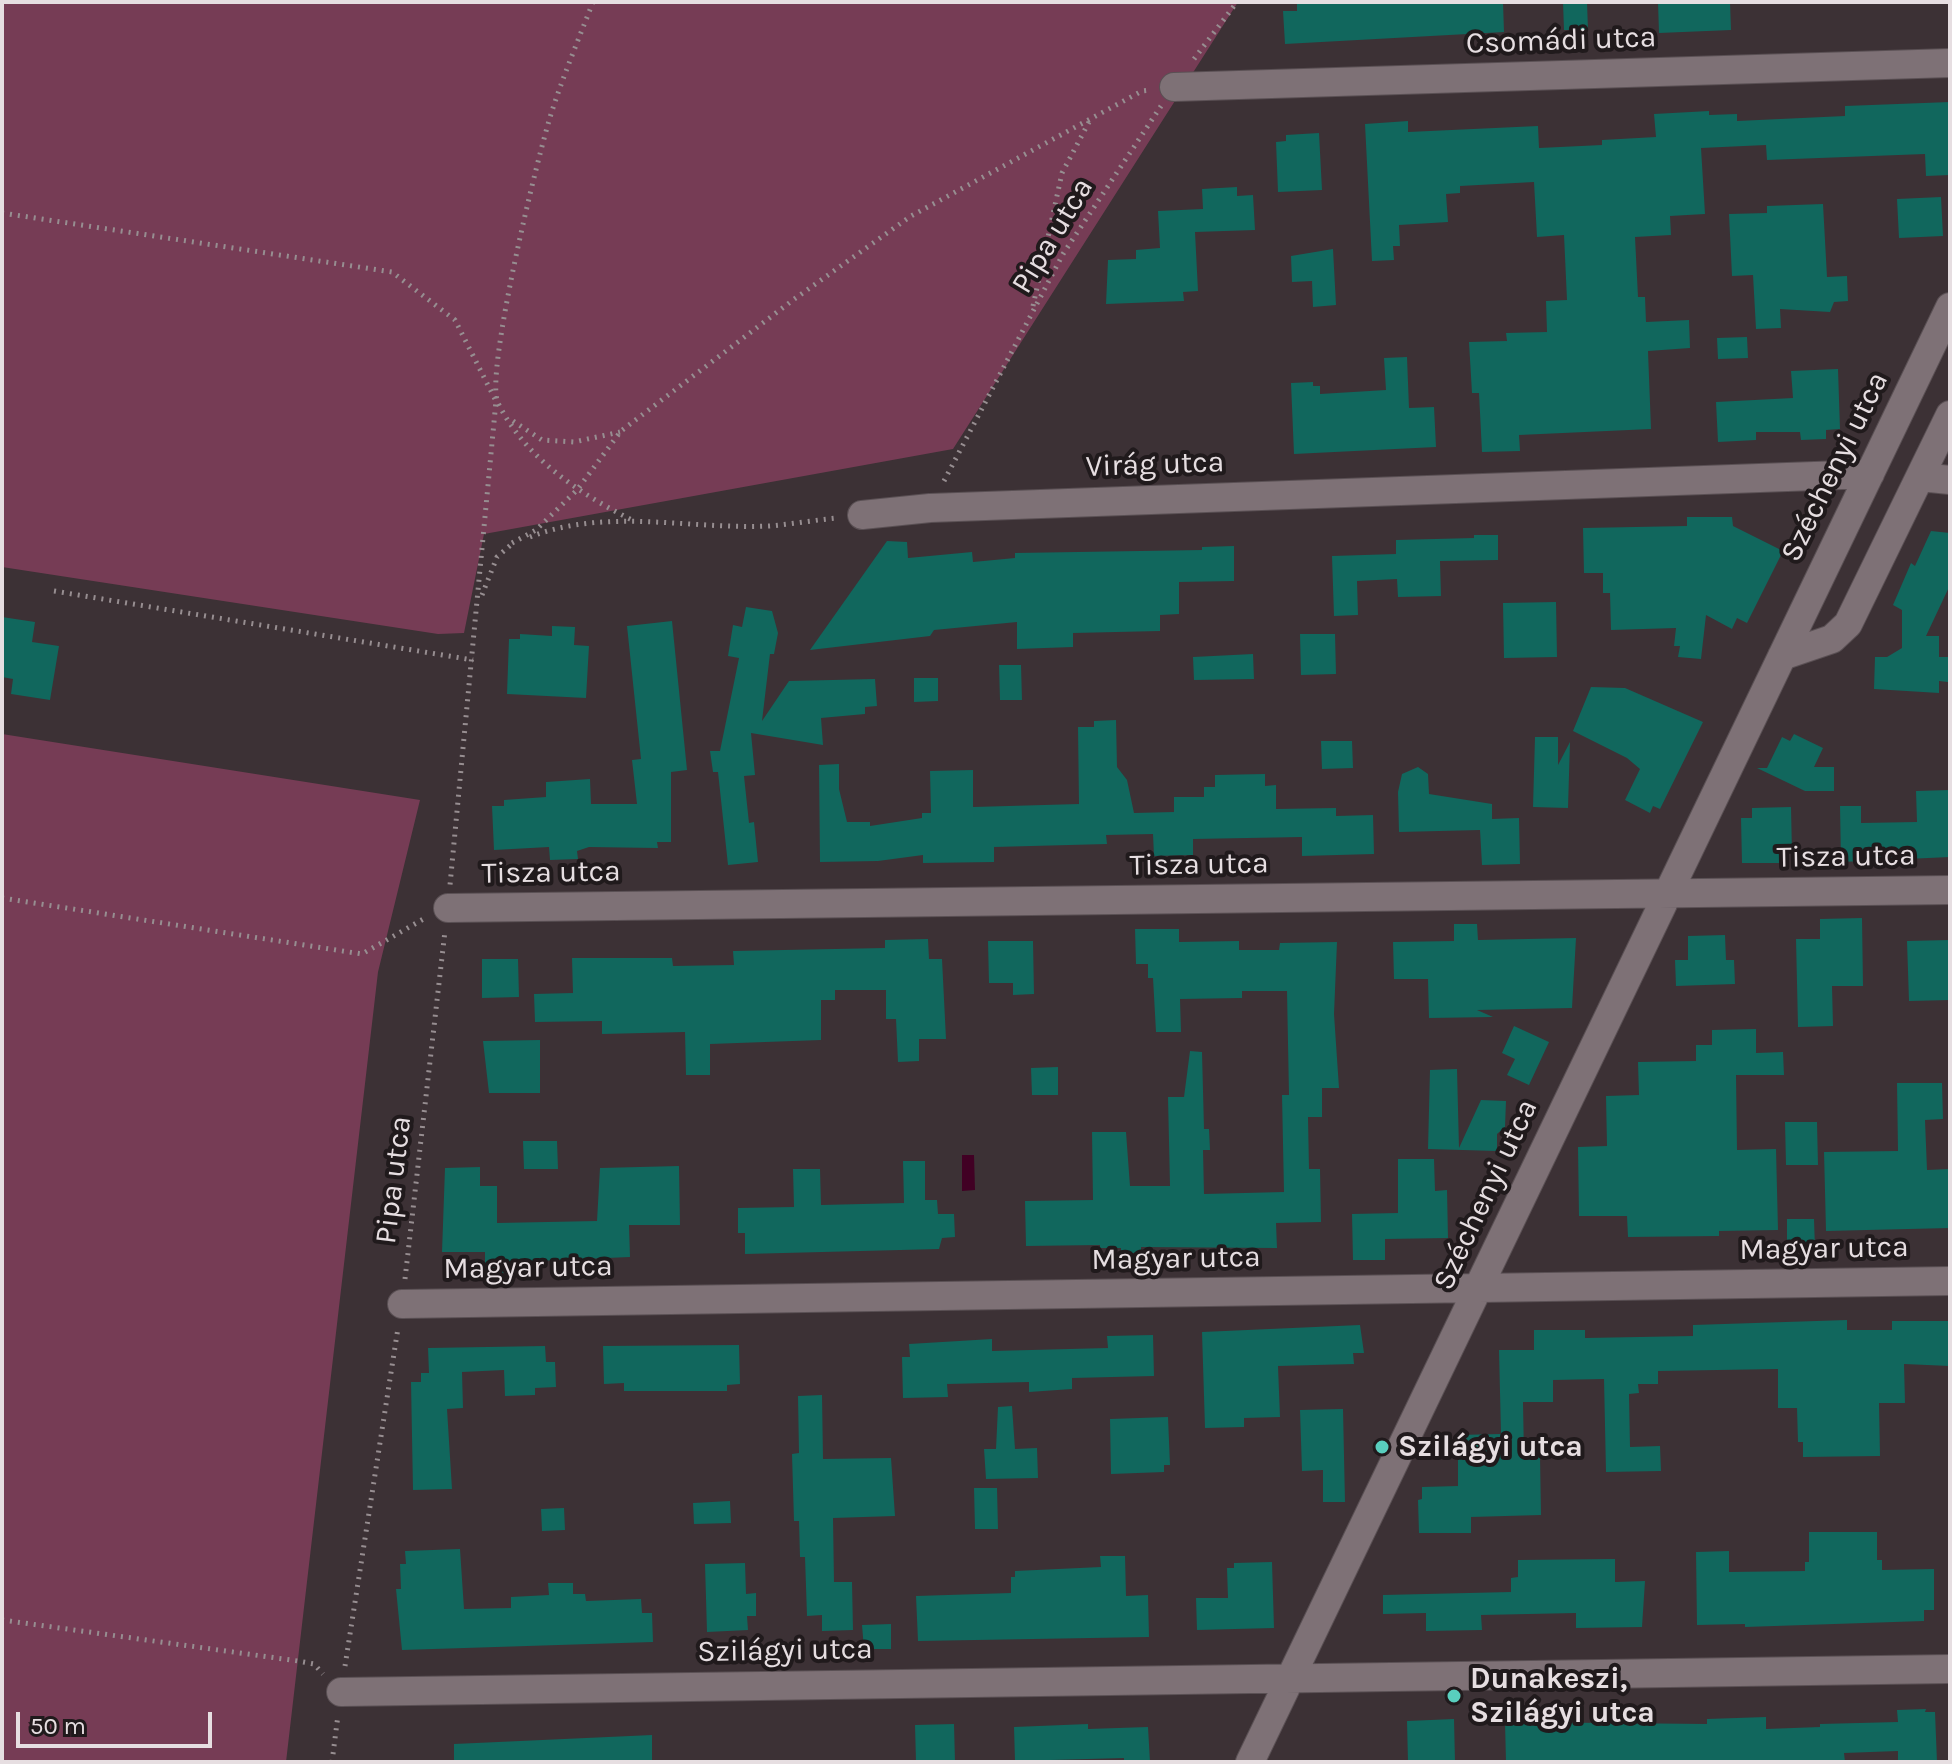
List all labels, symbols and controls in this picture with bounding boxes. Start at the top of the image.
street label: Csomádi utca [1465,20,1657,62]
street label: Pipa utca [1005,172,1101,300]
street label: Széchenyi utca [1774,366,1896,568]
street label: Virág utca [1085,445,1225,485]
street label: Tisza utca [1776,838,1916,876]
street label: Tisza utca [1129,846,1269,884]
street label: Tisza utca [481,854,621,892]
street label: Széchenyi utca [1426,1094,1546,1296]
street label: Pipa utca [368,1114,420,1246]
street label: Magyar utca [1739,1230,1909,1268]
street label: Magyar utca [1091,1240,1261,1278]
street label: Magyar utca [443,1249,613,1287]
place label: Szilágyi utca [1398,1429,1583,1465]
marker: Szilágyi utca [1373,1438,1391,1456]
street label: Szilágyi utca [697,1631,873,1671]
place label: Dunakeszi, Szilágyi utca [1470,1661,1655,1732]
marker: Dunakeszi, Szilágyi utca [1445,1687,1463,1705]
scale bar [20,1696,216,1746]
text: 50 m [30,1712,86,1740]

